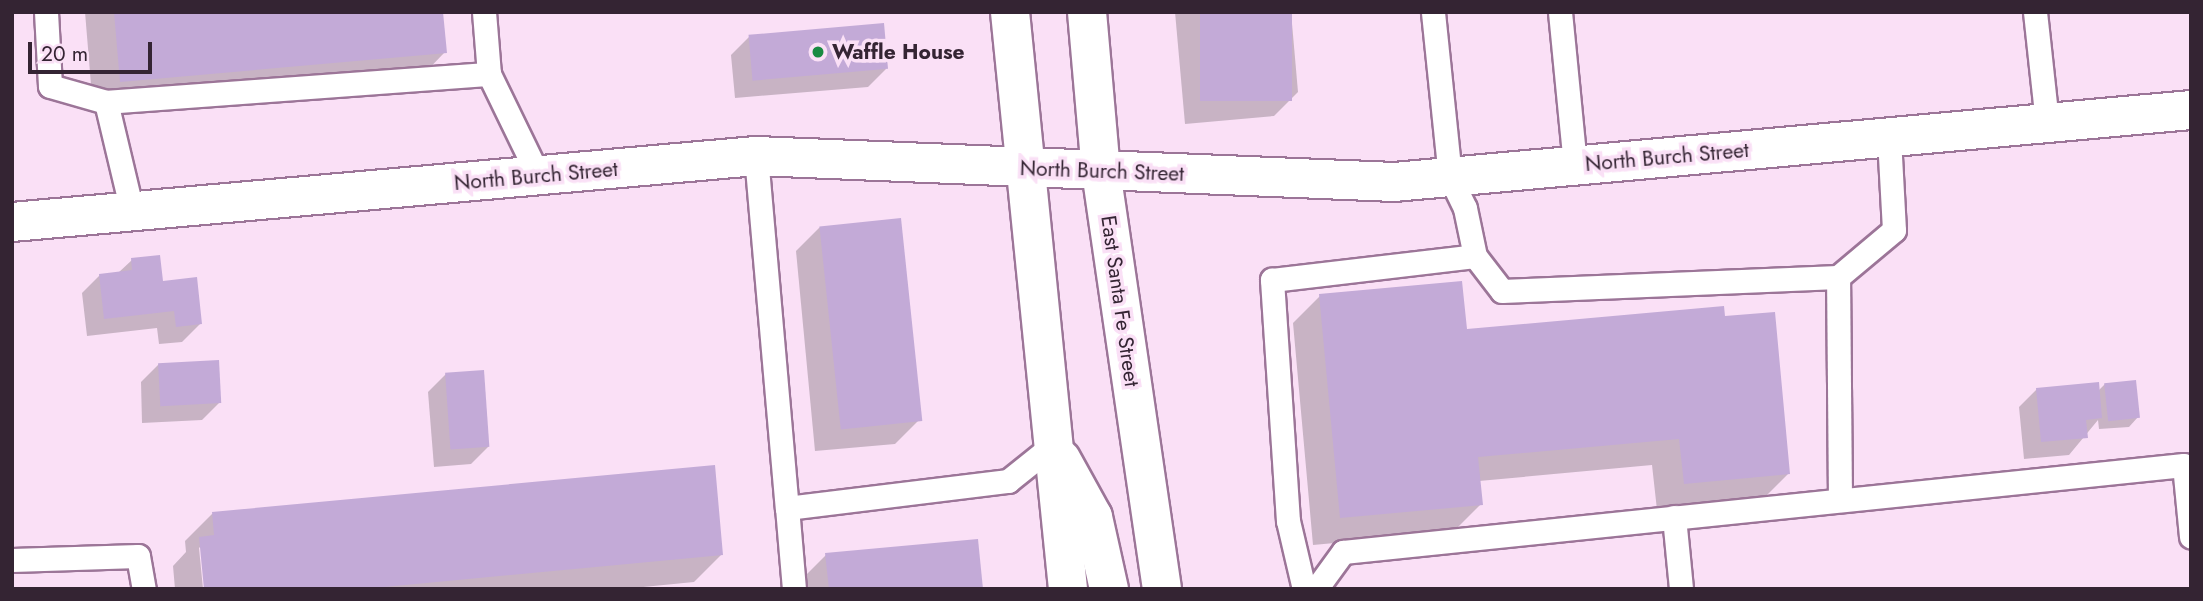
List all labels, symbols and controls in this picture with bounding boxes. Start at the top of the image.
scale bar [32,28,156,72]
text: 20 m [41,39,88,69]
place label: Waffle House [832,39,965,65]
marker: Waffle House [810,44,826,60]
street label: North Burch Street [1584,137,1750,177]
street label: North Burch Street [453,156,619,196]
street label: North Burch Street [1019,156,1185,186]
street label: East Santa Fe Street [1096,214,1144,388]

